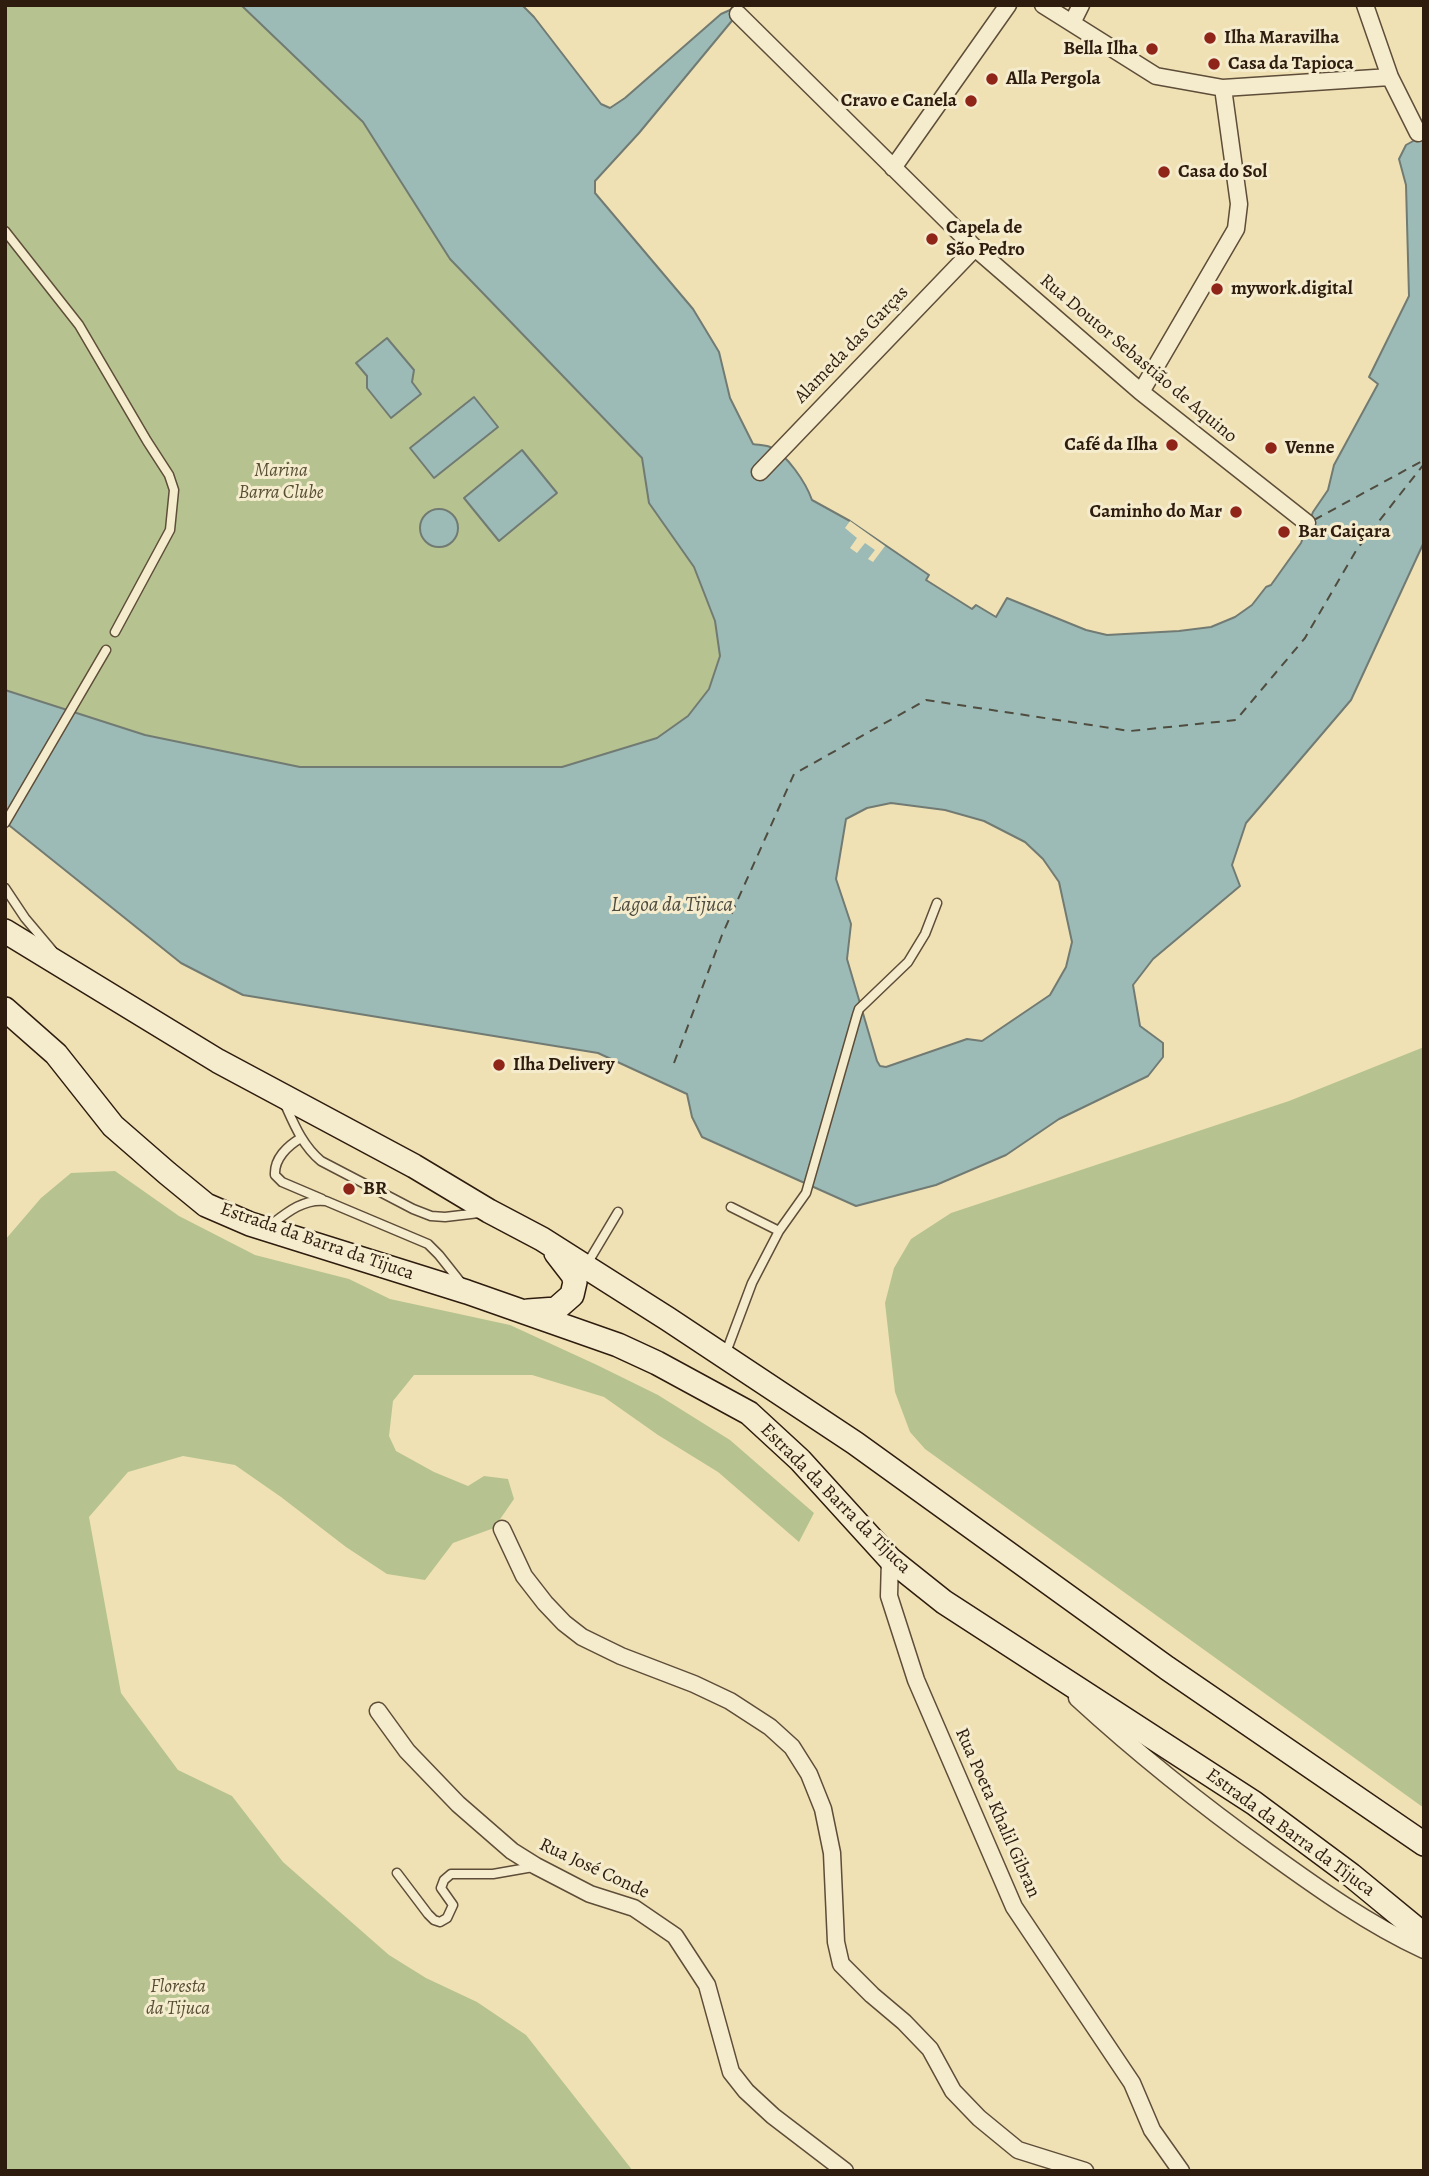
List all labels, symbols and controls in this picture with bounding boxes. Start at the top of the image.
place label: Ilha Maravilha [1224,27,1339,49]
marker: Ilha Maravilha [1202,30,1218,46]
place label: Bella Ilha [1063,38,1138,60]
marker: Bella Ilha [1144,41,1160,57]
place label: Casa da Tapioca [1228,53,1354,75]
marker: Casa da Tapioca [1206,56,1222,72]
place label: Alla Pergola [1006,68,1101,90]
marker: Alla Pergola [984,71,1000,87]
place label: Cravo e Canela [841,90,957,112]
marker: Cravo e Canela [963,93,979,109]
place label: Casa do Sol [1178,161,1267,183]
marker: Casa do Sol [1156,164,1172,180]
place label: Capela de São Pedro [946,217,1025,261]
marker: Capela de São Pedro [924,231,940,247]
street label: Rua Doutor Sebastião de Aquino [1035,270,1241,448]
place label: mywork.digital [1231,278,1353,300]
street label: Alameda das Garças [790,281,914,409]
marker: mywork.digital [1209,281,1225,297]
place label: Café da Ilha [1064,434,1158,456]
marker: Café da Ilha [1164,437,1180,453]
place label: Venne [1285,437,1334,459]
marker: Venne [1263,440,1279,456]
park label: Marina Barra Clube [238,460,324,504]
place label: Caminho do Mar [1089,501,1222,523]
marker: Caminho do Mar [1228,504,1244,520]
place label: Bar Caiçara [1298,521,1391,543]
marker: Bar Caiçara [1276,524,1292,540]
water label: Lagoa da Tijuca [611,893,733,919]
place label: Ilha Delivery [513,1054,615,1076]
marker: Ilha Delivery [491,1057,507,1073]
place label: BR [363,1178,387,1200]
marker: BR [341,1181,357,1197]
street label: Estrada da Barra da Tijuca [217,1198,417,1286]
street label: Estrada da Barra da Tijuca [755,1419,915,1579]
street label: Rua Poeta Khalil Gibran [949,1725,1045,1901]
street label: Estrada da Barra da Tijuca [1201,1764,1379,1902]
street label: Rua José Conde [535,1834,653,1904]
park label: Floresta da Tijuca [146,1976,210,2020]

